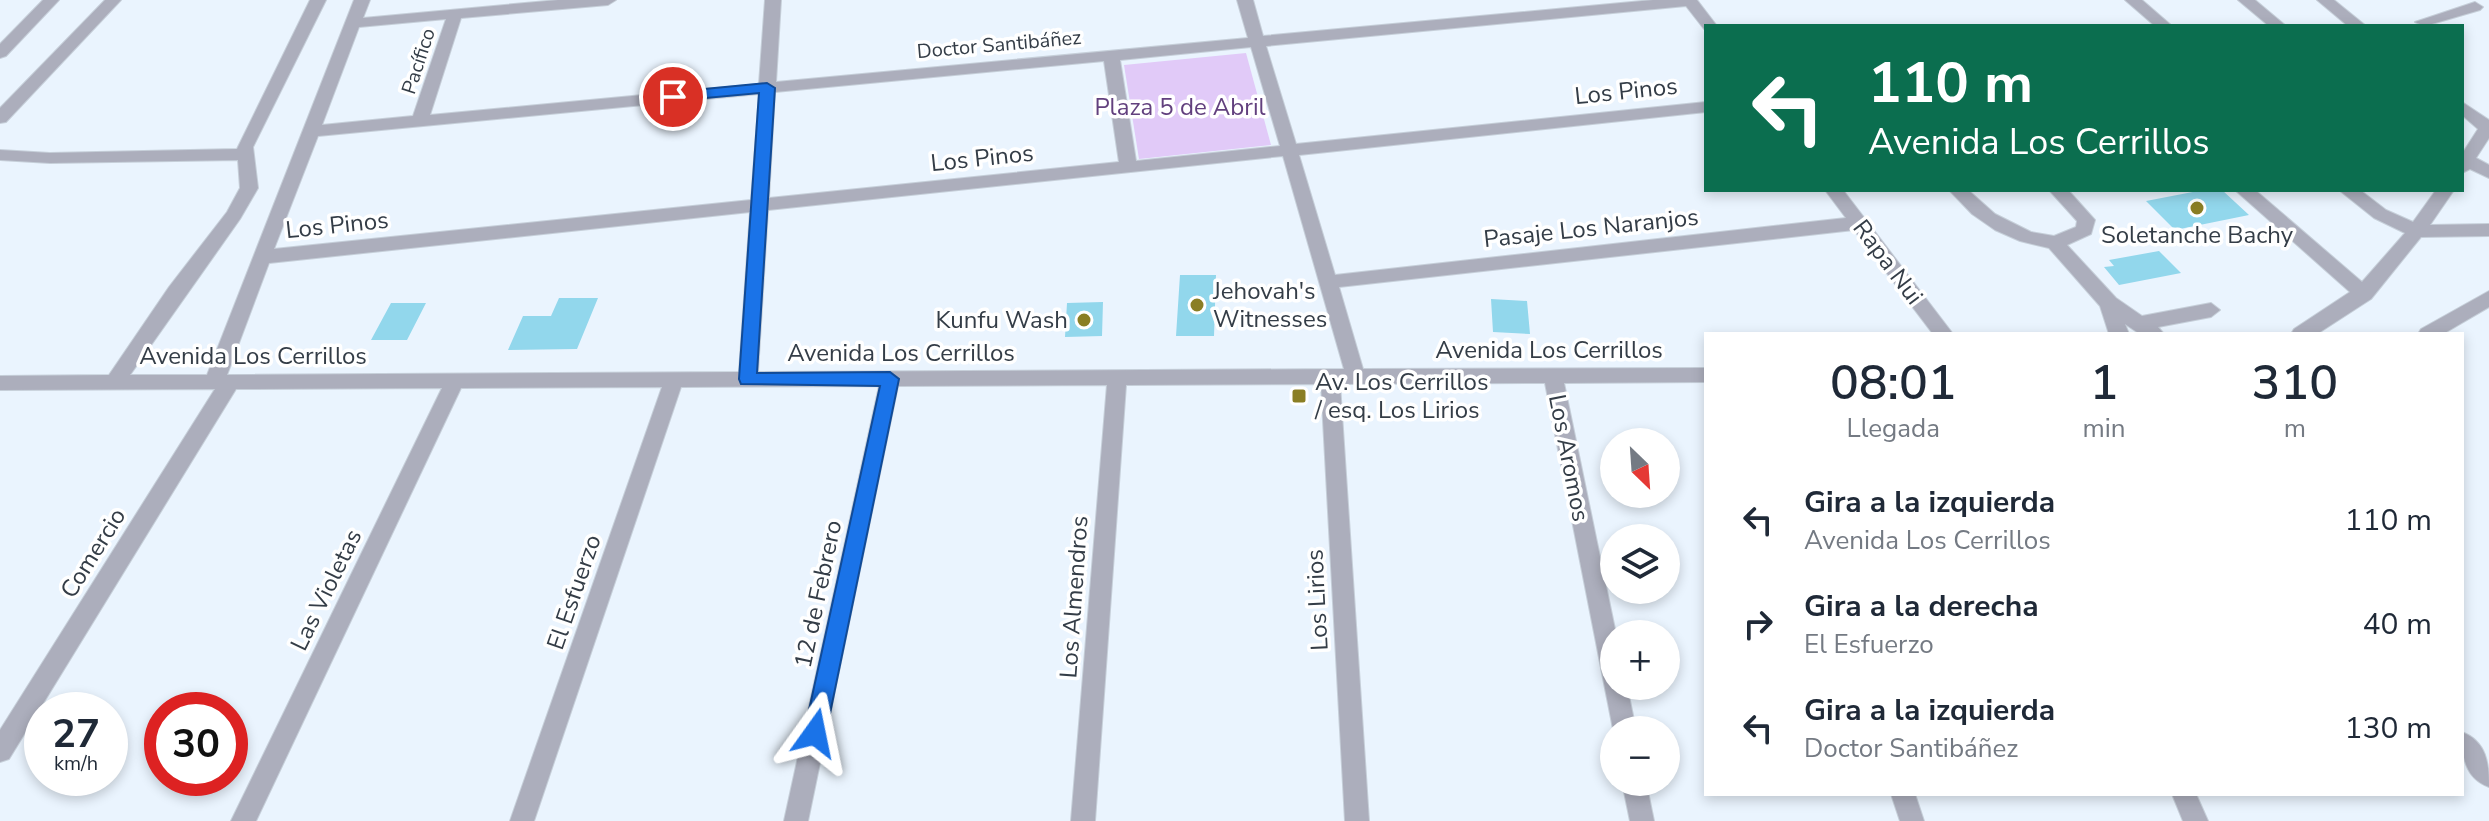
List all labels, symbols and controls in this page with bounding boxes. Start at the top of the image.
street label: Doctor Santibáñez [916,24,1082,65]
street label: Pacífico [395,25,442,98]
text: 110 m [1868,45,2033,122]
icon: left [1736,56,1840,160]
pin [639,63,707,131]
street label: Los Pinos [1573,70,1679,112]
icon: arrive [651,75,695,119]
park label: Plaza 5 de Abril [1094,91,1266,123]
text: Avenida Los Cerrillos [1868,118,2210,167]
street label: Los Pinos [929,137,1035,179]
marker: Soletanche Bachy [2188,199,2206,217]
street label: Pasaje Los Naranjos [1482,201,1700,255]
street label: Los Pinos [284,204,390,246]
street label: Rapa Nui [1846,213,1930,311]
place label: Soletanche Bachy [2101,219,2294,251]
place label: Jehovah's Witnesses [1212,275,1327,335]
marker: Jehovah's Witnesses [1188,296,1206,314]
place label: Kunfu Wash [936,304,1068,336]
marker: Kunfu Wash [1075,311,1093,329]
street label: Avenida Los Cerrillos [1435,334,1663,366]
street label: Avenida Los Cerrillos [787,337,1015,369]
street label: Avenida Los Cerrillos [139,340,367,372]
text: 08:01 [1830,350,1957,416]
text: 1 [2090,350,2118,416]
text: 310 [2252,350,2338,416]
place label: Av. Los Cerrillos / esq. Los Lirios [1314,366,1488,426]
marker: Av. Los Cerrillos / esq. Los Lirios [1290,387,1308,405]
street label: Los Aromos [1541,392,1597,524]
text: Llegada [1847,411,1940,446]
text: min [2083,411,2126,446]
text: m [2284,411,2306,446]
north arrow [1600,428,1680,508]
map controls [1600,428,1680,796]
text: Gira a la izquierda [1804,482,2055,523]
icon: left [1736,498,1780,542]
text: 110 m [2345,500,2432,541]
street label: Comercio [53,502,133,604]
street label: Los Almendros [1052,515,1096,679]
street label: 12 de Febrero [787,517,849,671]
text: Avenida Los Cerrillos [1804,523,2051,558]
street label: Las Violetas [283,524,369,656]
button: layers [1600,524,1680,604]
street label: El Esfuerzo [539,530,609,654]
street label: Los Lirios [1298,548,1336,652]
text: Gira a la derecha [1804,586,2039,627]
icon: right [1736,602,1780,646]
text: 40 m [2363,604,2432,645]
button: + [1600,620,1680,700]
text: El Esfuerzo [1804,627,1934,662]
text: Gira a la izquierda [1804,690,2055,731]
position arrow [773,691,857,775]
speed limit sign: 30 [144,692,248,796]
icon: left [1736,706,1780,750]
text: 27 [52,707,100,761]
text: 130 m [2345,708,2432,749]
button: − [1600,716,1680,796]
text: Doctor Santibáñez [1804,731,2018,766]
text: km/h [54,750,98,777]

